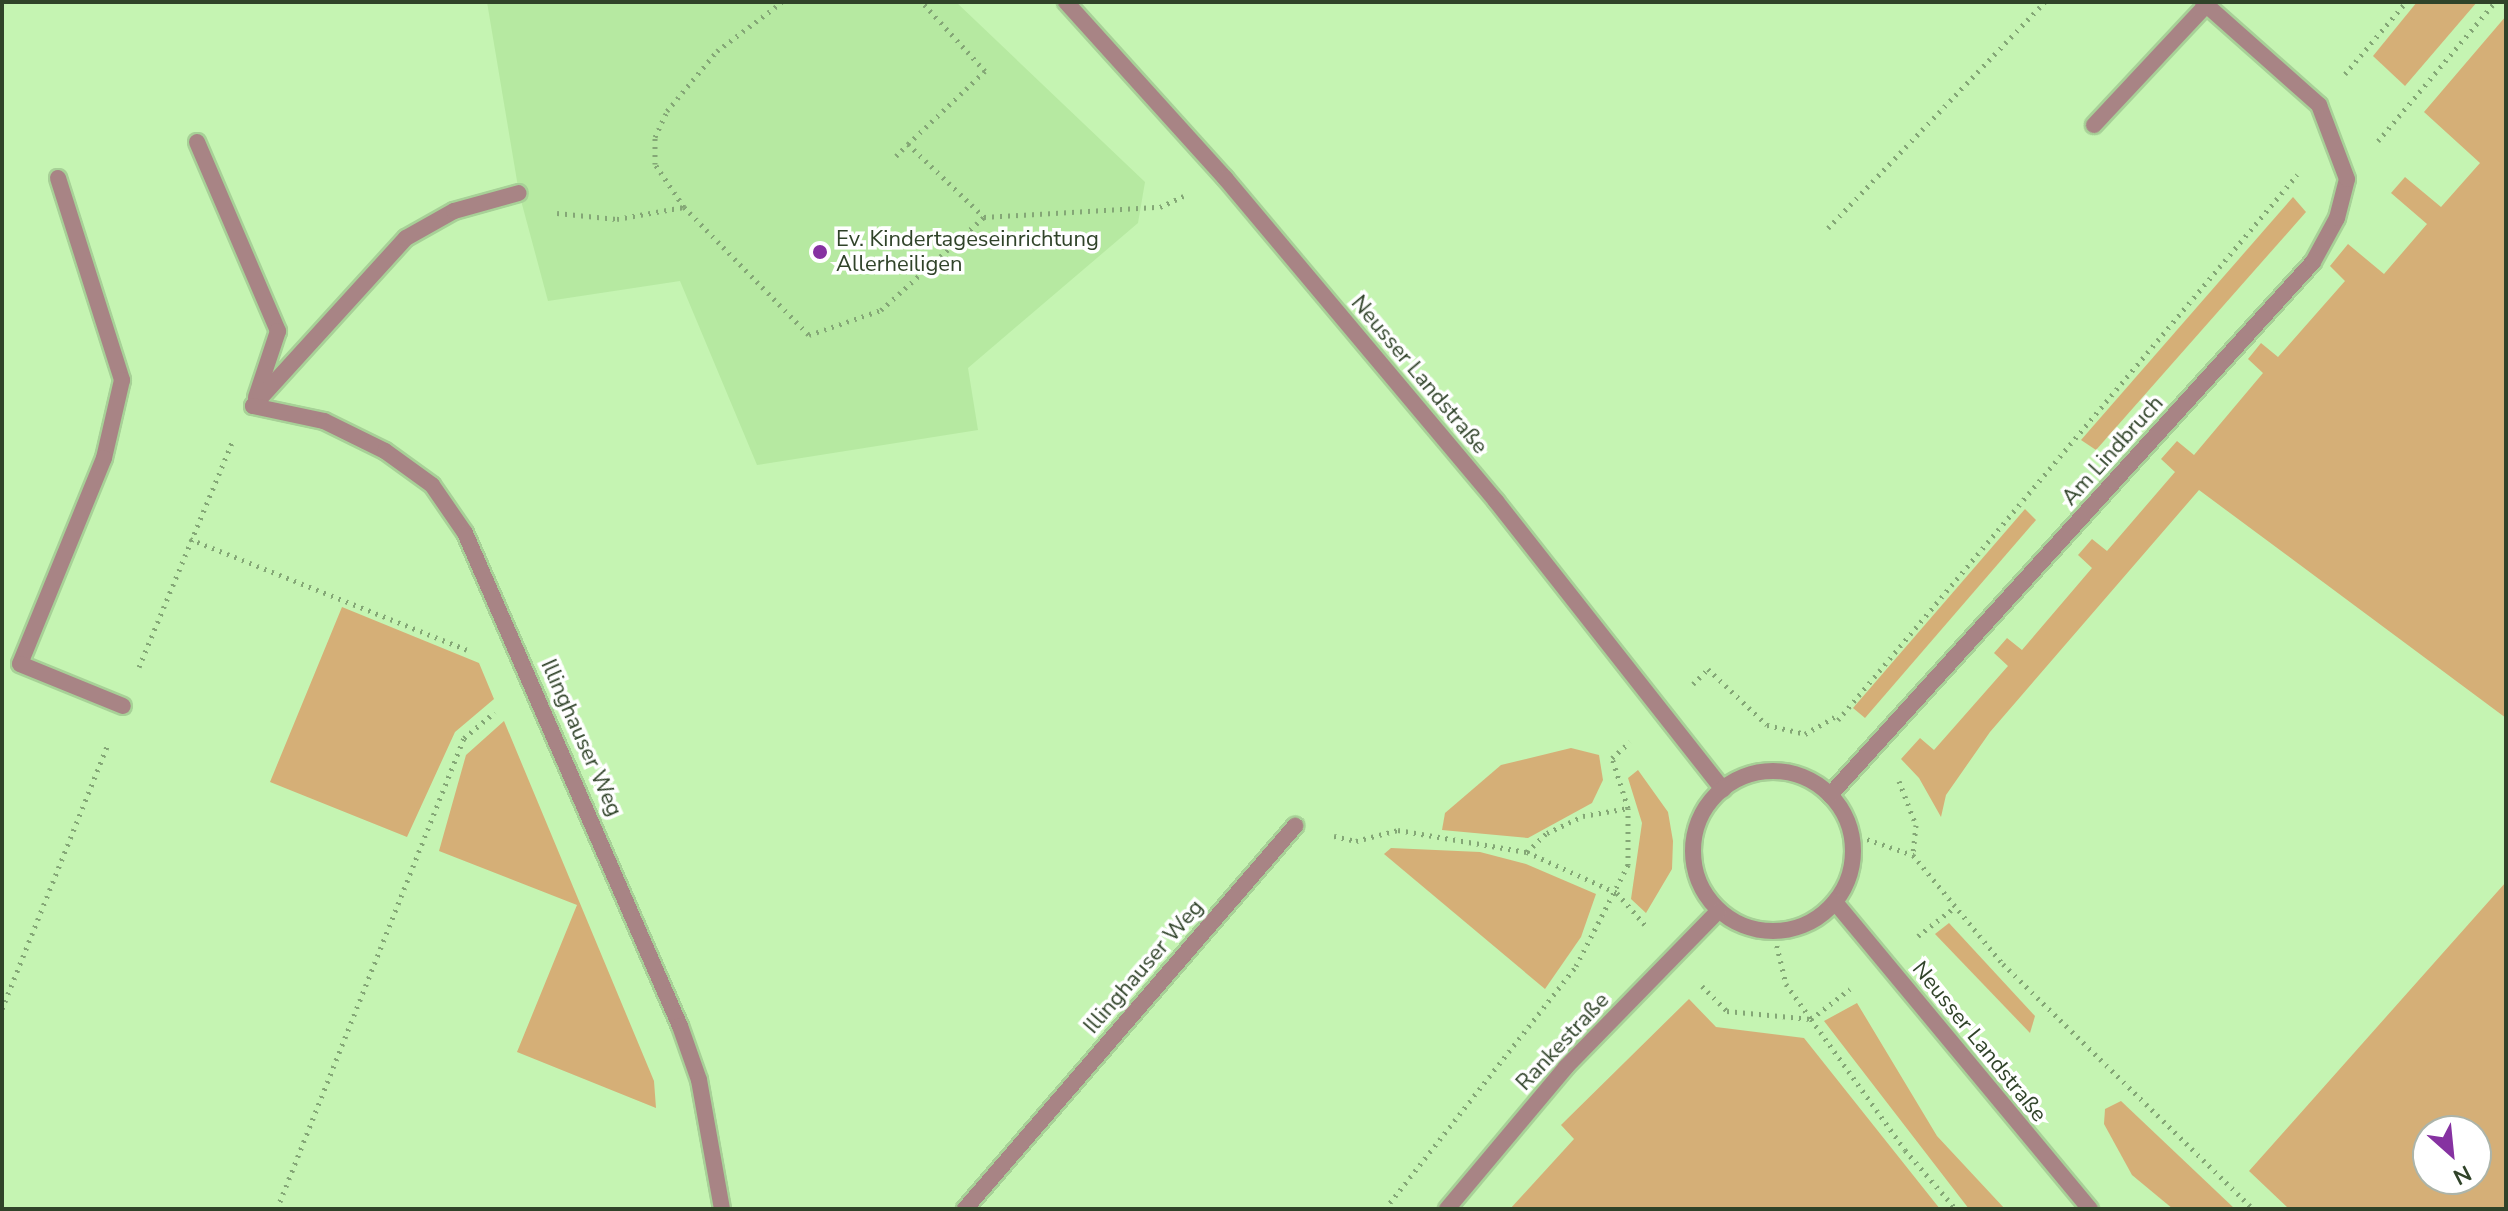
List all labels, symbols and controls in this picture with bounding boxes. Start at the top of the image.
place label: Ev. Kindertageseinrichtung Allerheiligen [836,226,1099,278]
marker: Ev. Kindertageseinrichtung Allerheiligen [811,243,829,261]
street label: Neusser Landstraße [1345,290,1493,460]
street label: Am Lindbruch [2057,391,2169,511]
street label: Illinghauser Weg [535,655,627,821]
street label: Illinghauser Weg [1079,895,1209,1039]
street label: Neusser Landstraße [1906,957,2052,1127]
street label: Rankestraße [1511,988,1615,1096]
north arrow [2412,1115,2492,1195]
text: N [2448,1157,2476,1192]

